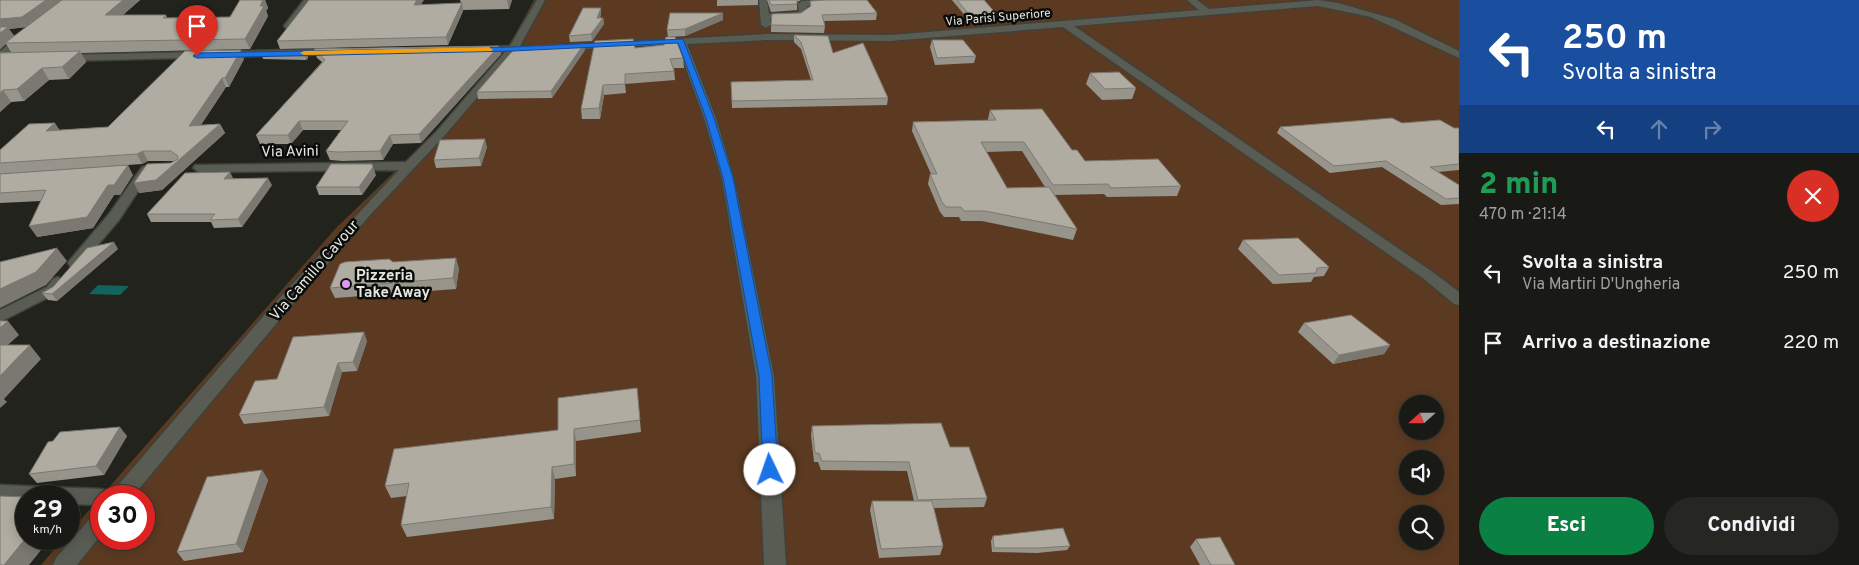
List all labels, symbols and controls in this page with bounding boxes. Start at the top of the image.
pin [176,5,218,56]
street label: Via Parisi Superiore [945,5,1051,31]
icon: arrive [183,12,211,40]
text: 250 m [1562,17,1667,61]
icon: left [1479,20,1544,85]
text: Svolta a sinistra [1562,60,1717,87]
icon: left [1592,115,1620,143]
icon: ahead [1645,115,1673,143]
icon: right [1698,115,1726,143]
street label: Via Avini [261,142,319,163]
text: 2 min [1479,167,1558,204]
button: close [1787,170,1839,222]
text: 470 m · 21:14 [1479,205,1567,225]
street label: Via Camillo Cavour [266,217,364,325]
text: Svolta a sinistra [1522,251,1663,275]
icon: left [1479,259,1507,287]
text: 250 m [1783,261,1839,285]
place label: Pizzeria Take Away [356,267,430,303]
text: Via Martiri D'Ungheria [1522,275,1680,295]
marker: Pizzeria Take Away [340,278,352,290]
icon: arrive [1479,329,1507,357]
text: Arrivo a destinazione [1522,331,1711,355]
text: 220 m [1783,331,1839,355]
north arrow [1399,395,1444,440]
map controls [1399,395,1444,550]
position arrow [743,443,795,495]
button: sound [1399,450,1444,495]
speed limit sign: 30 [90,485,155,550]
text: 29 [32,495,63,527]
button: Esci [1479,497,1654,555]
button: Condividi [1664,497,1839,555]
button: search [1399,505,1444,550]
text: km/h [33,522,62,538]

